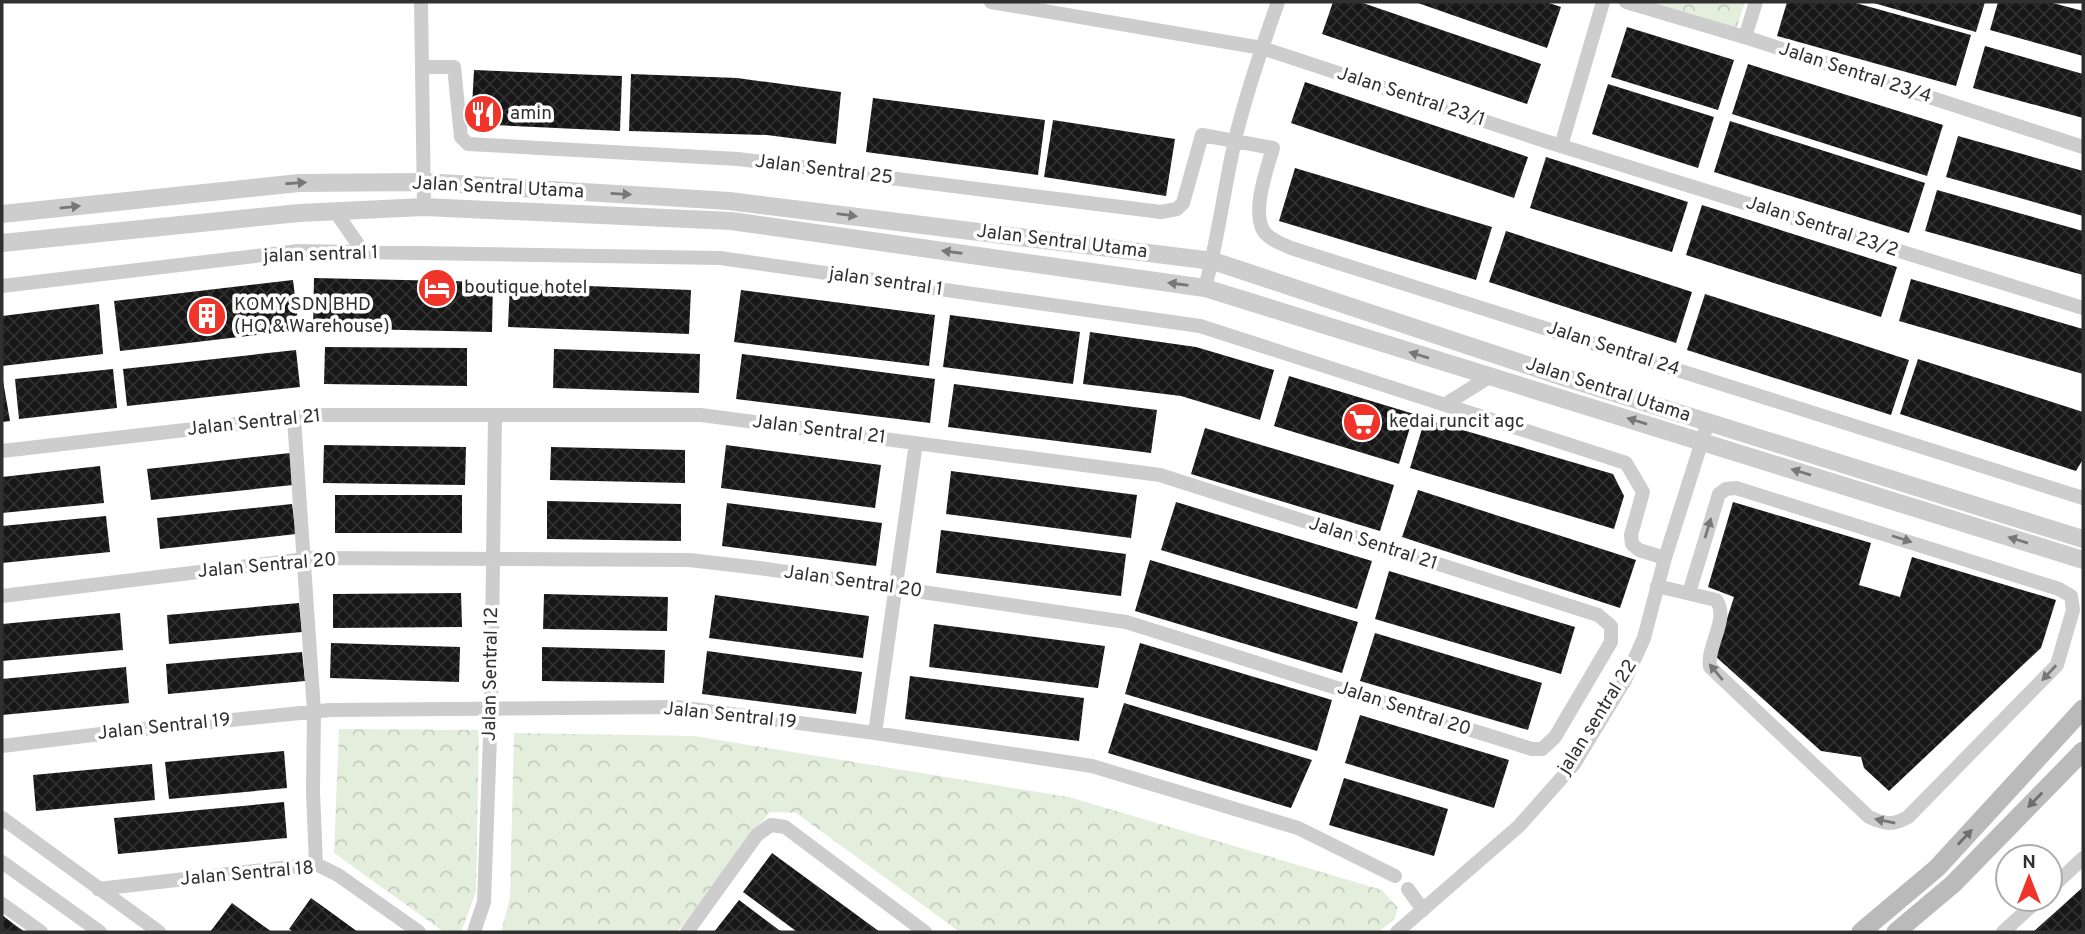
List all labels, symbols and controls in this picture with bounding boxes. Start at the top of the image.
street label: Jalan Sentral 23/4 [1776,37,1934,109]
street label: Jalan Sentral 23/1 [1334,62,1488,132]
restaurant icon: amin [462,93,504,135]
place label: amin [510,102,552,126]
street label: Jalan Sentral 25 [754,150,894,190]
street label: Jalan Sentral Utama [411,172,585,204]
one-way arrow [285,178,307,189]
one-way arrow [610,189,632,200]
street label: Jalan Sentral 23/2 [1743,191,1901,263]
one-way arrow [59,201,81,212]
one-way arrow [837,210,859,221]
street label: Jalan Sentral Utama [975,220,1149,264]
street label: jalan sentral 1 [262,241,379,269]
one-way arrow [941,247,963,258]
street label: jalan sentral 1 [827,262,944,302]
hotel icon: boutique hotel [416,267,458,309]
place label: boutique hotel [464,276,587,300]
one-way arrow [1167,278,1189,289]
place label: KOMY SDN BHD (HQ & Warehouse) [234,293,390,339]
building icon: KOMY SDN BHD (HQ & Warehouse) [186,295,228,337]
street label: Jalan Sentral 24 [1543,316,1683,382]
one-way arrow [1408,350,1429,360]
street label: Jalan Sentral Utama [1523,352,1693,428]
supermarket icon: kedai runcit agc [1341,401,1383,443]
street label: Jalan Sentral 21 [186,404,322,442]
street label: Jalan Sentral 21 [751,410,887,450]
place label: kedai runcit agc [1389,410,1524,434]
one-way arrow [1626,416,1647,426]
one-way arrow [1790,467,1811,477]
street label: Jalan Sentral 21 [1305,512,1441,576]
one-way arrow [1704,517,1714,538]
one-way arrow [2007,534,2028,545]
one-way arrow [1892,535,1913,545]
street label: Jalan Sentral 20 [197,548,337,584]
street label: Jalan Sentral 20 [782,560,924,604]
street label: Jalan Sentral 12 [478,607,504,741]
street label: jalan sentral 22 [1553,655,1643,780]
one-way arrow [1708,663,1724,681]
one-way arrow [2041,664,2057,682]
street label: Jalan Sentral 20 [1334,676,1474,742]
street label: Jalan Sentral 19 [662,697,798,735]
street label: Jalan Sentral 19 [96,708,232,746]
one-way arrow [2028,791,2044,808]
one-way arrow [1873,815,1895,826]
one-way arrow [1957,829,1973,846]
north arrow [1994,843,2064,913]
text: N [2022,851,2036,875]
street label: Jalan Sentral 18 [179,856,315,892]

